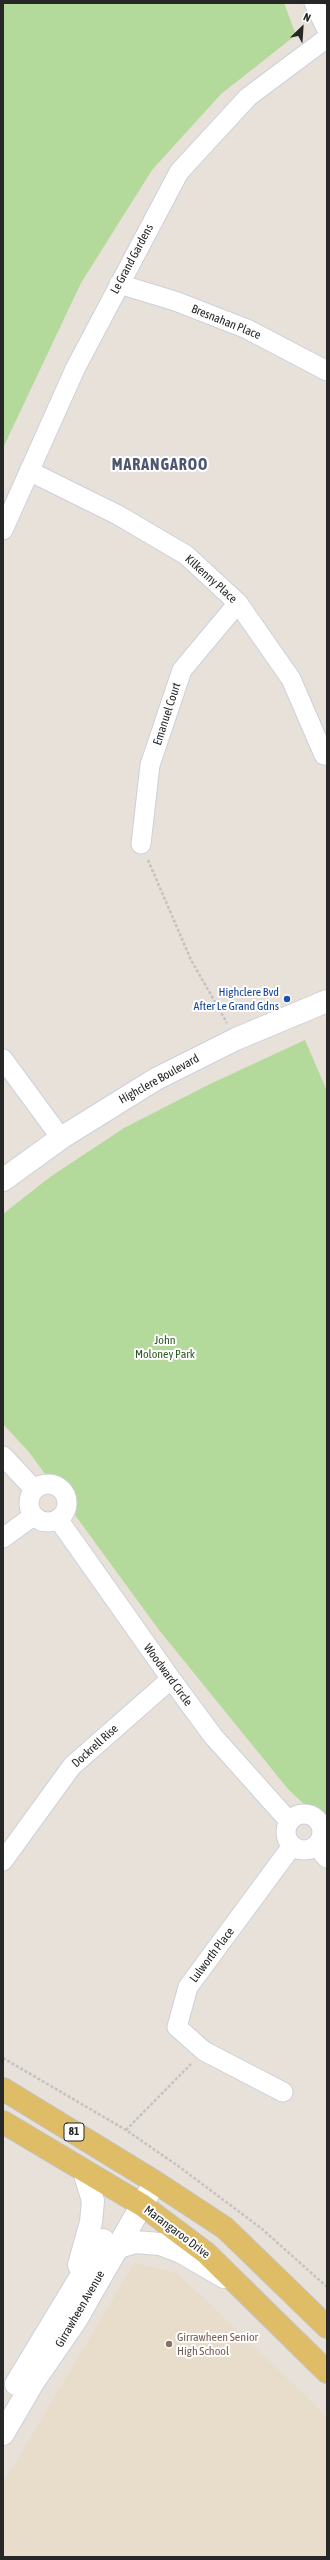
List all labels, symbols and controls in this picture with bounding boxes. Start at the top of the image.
north arrow [282,8,322,48]
text: N [302,10,313,24]
street label: Le Grand Gardens [108,222,156,296]
street label: Bresnahan Place [189,302,263,342]
district label: MARANGAROO [112,455,208,475]
street label: Kilkenny Place [182,552,240,606]
street label: Emanuel Court [150,681,184,747]
place label: Highclere Bvd After Le Grand Gdns [194,985,279,1013]
marker: Highclere Bvd After Le Grand Gdns [282,994,292,1004]
street label: Highclere Boulevard [116,1051,202,1107]
park label: John Moloney Park [135,1333,195,1361]
street label: Woodward Circle [141,1641,195,1709]
street label: Dockrell Rise [69,1721,121,1771]
street label: Lulworth Place [187,1925,237,1985]
road number: 81 [64,2123,84,2141]
street label: Marangaroo Drive [141,2203,213,2261]
street label: Girrawheen Avenue [52,2268,108,2350]
place label: Girrawheen Senior High School [177,2330,258,2358]
marker: Girrawheen Senior High School [164,2339,174,2349]

